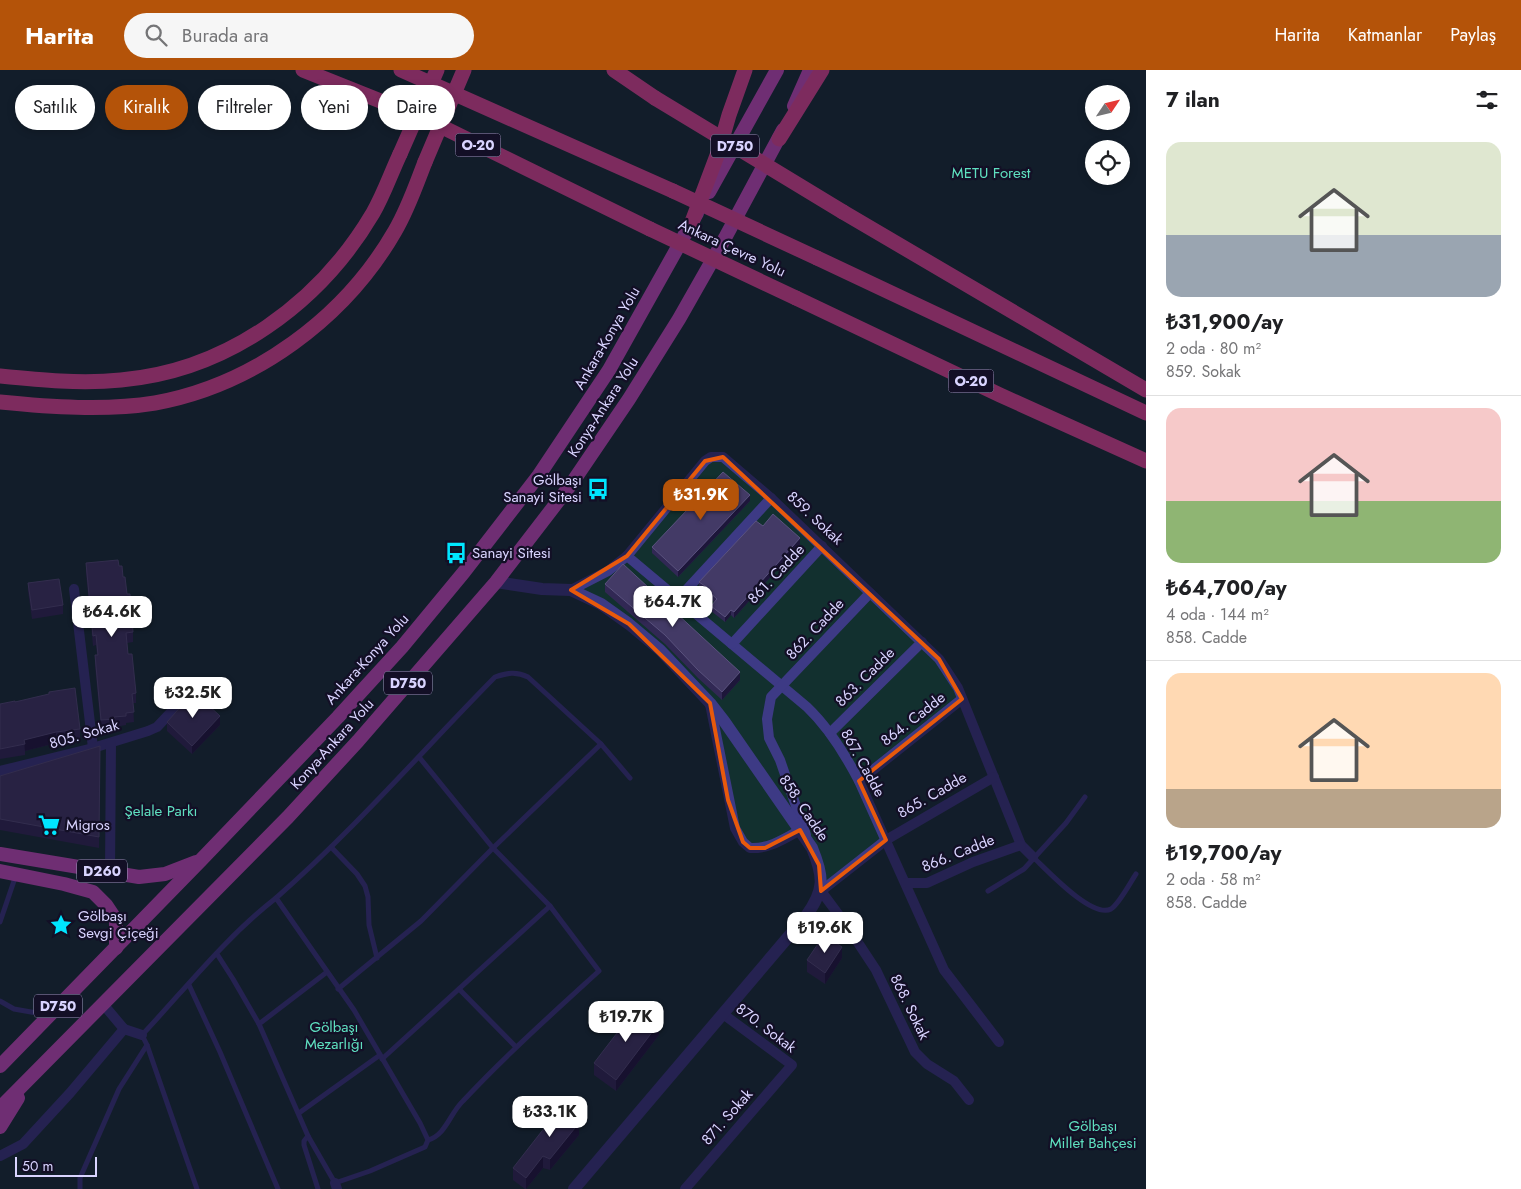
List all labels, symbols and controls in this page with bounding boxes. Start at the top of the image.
search box [124,13,474,58]
text: Harita [25,18,94,53]
icon: search [142,21,170,49]
text: Burada ara [182,22,269,49]
text: Harita [1274,22,1320,48]
text: Katmanlar [1348,22,1422,48]
text: Paylaş [1450,22,1496,48]
chip: Satılık [15,85,95,130]
chip: Kiralık [105,85,188,130]
chip: Filtreler [198,85,291,130]
chip: Yeni [301,85,368,130]
chip: Daire [378,85,455,130]
north arrow [1085,85,1130,130]
map controls [1085,85,1130,185]
text: 7 ilan [1166,85,1220,115]
icon: filters [1473,86,1501,114]
road number: O-20 [456,134,500,156]
road number: D750 [711,134,759,158]
button: locate [1085,140,1130,185]
park label: METU Forest [952,162,1031,184]
icon: home [1289,175,1379,265]
street label: Ankara Çevre Yolu [675,213,789,283]
street label: Ankara-Konya Yolu [569,282,645,394]
text: ₺31,900/ay [1166,307,1283,337]
text: 2 oda · 80 m² [1166,337,1261,360]
street label: Konya-Ankara Yolu [562,352,644,462]
text: 859. Sokak [1166,360,1241,383]
road number: O-20 [948,370,994,392]
icon: home [1289,440,1379,530]
place label: Gölbaşı Sanayi Sitesi [503,469,582,508]
bus stop icon: Gölbaşı Sanayi Sitesi [585,476,611,502]
pin: ₺31.9K [660,478,742,521]
text: ₺31.9K [674,483,728,506]
street label: 859. Sokak [782,486,848,550]
street label: 861. Cadde [742,539,810,609]
bus stop icon: Sanayi Sitesi [443,540,469,566]
place label: Sanayi Sitesi [472,542,551,564]
text: ₺64,700/ay [1166,573,1287,603]
pin: ₺64.7K [632,586,714,628]
text: ₺64.7K [644,590,702,613]
street label: 862. Cadde [781,593,849,665]
pin: ₺64.6K [71,596,153,638]
text: ₺64.6K [83,600,141,623]
text: 4 oda · 144 m² [1166,603,1269,626]
street label: Ankara-Konya Yolu [320,609,414,709]
text: 858. Cadde [1166,626,1247,649]
street label: 863. Cadde [830,642,900,712]
road number: D750 [384,672,432,694]
pin: ₺32.5K [152,676,234,719]
text: ₺32.5K [165,681,221,704]
street label: 864. Cadde [876,686,950,751]
street label: Konya-Ankara Yolu [285,694,379,794]
icon: home [1289,705,1379,795]
street label: 805. Sokak [47,713,122,754]
street label: 867. Cadde [835,725,891,801]
street label: 865. Cadde [893,766,971,824]
street label: 858. Cadde [774,770,835,846]
park label: Şelale Parkı [125,800,197,822]
supermarket icon: Migros [36,812,62,838]
place label: Migros [66,814,110,836]
street label: 866. Cadde [918,828,998,878]
text: ₺19,700/ay [1166,838,1281,868]
road number: D260 [77,859,127,882]
text: 2 oda · 58 m² [1166,868,1260,891]
text: 858. Cadde [1166,891,1247,914]
place label: Gölbaşı Sevgi Çiçeği [78,905,159,944]
place icon: Gölbaşı Sevgi Çiçeği [48,912,74,938]
pin: ₺19.6K [784,912,866,954]
text: ₺19.6K [798,916,852,939]
street label: 868. Sokak [885,970,936,1044]
road number: D750 [34,994,82,1018]
street label: 870. Sokak [731,998,801,1058]
pin: ₺19.7K [585,1000,667,1043]
text: ₺19.7K [600,1005,652,1028]
park label: Gölbaşı Mezarlığı [305,1016,363,1055]
street label: 871. Sokak [696,1084,758,1150]
pin: ₺33.1K [509,1096,591,1138]
text: ₺33.1K [523,1100,577,1123]
park label: Gölbaşı Millet Bahçesi [1049,1115,1137,1154]
scale bar [15,1154,98,1177]
text: 50 m [22,1156,53,1176]

